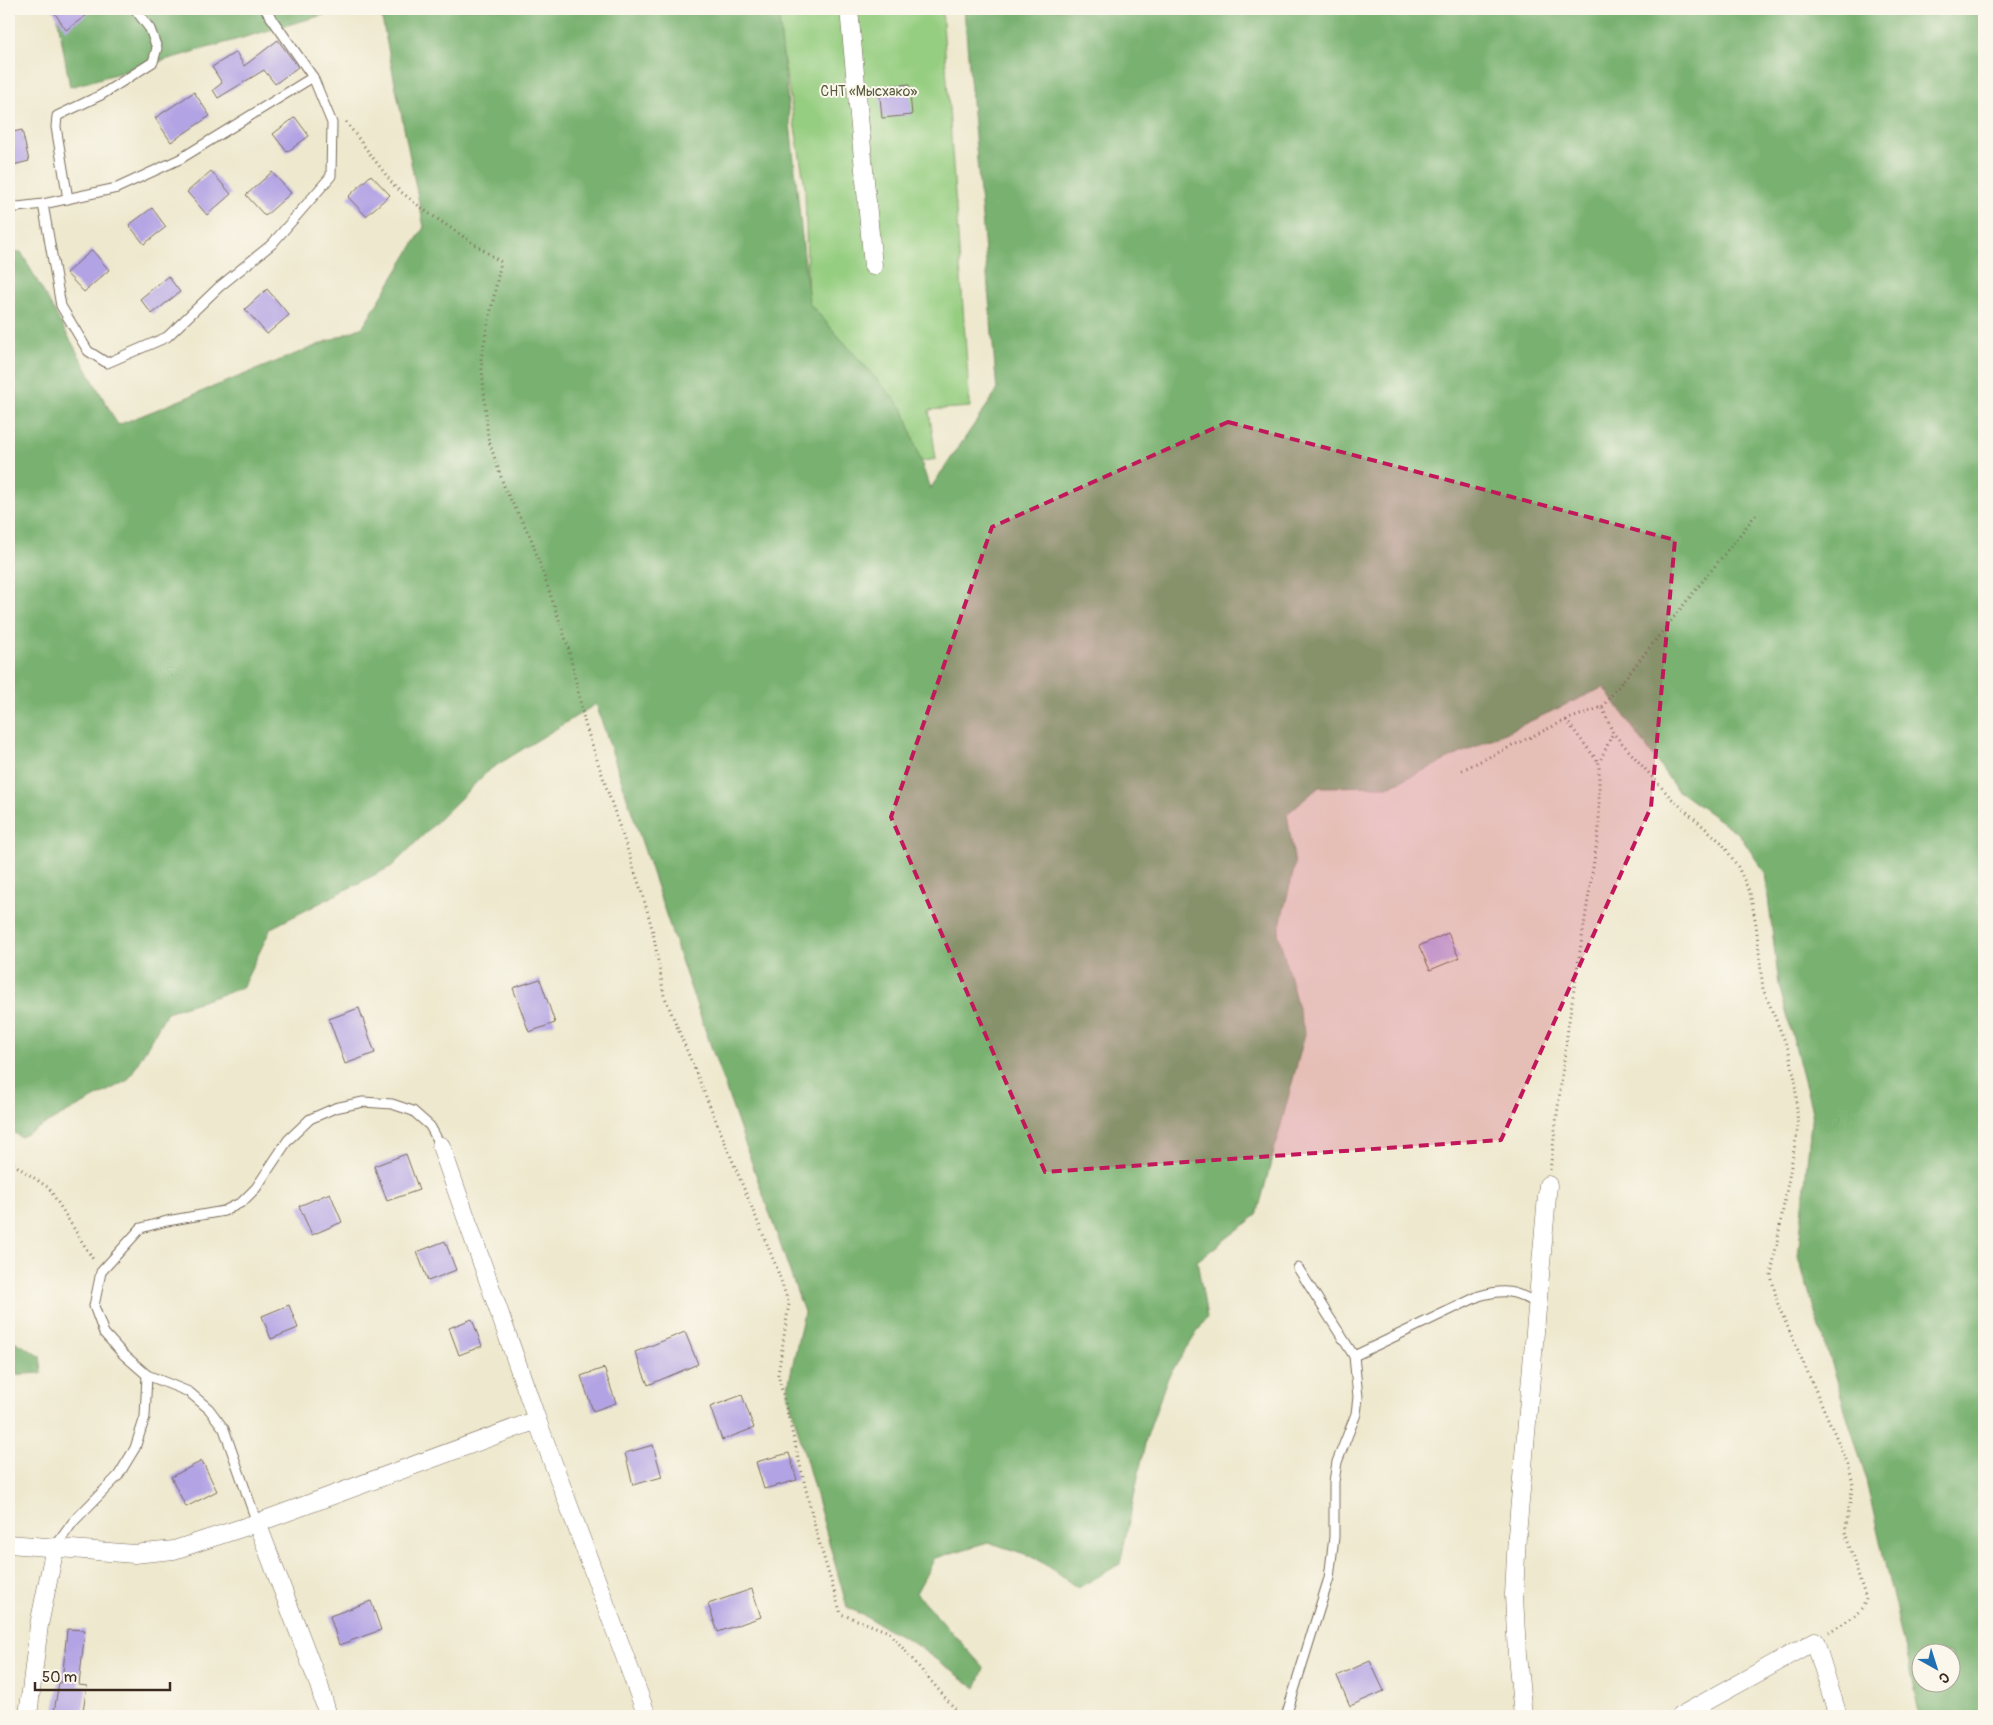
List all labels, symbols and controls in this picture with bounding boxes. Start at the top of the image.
park label: СНТ «Мысхако» [821,83,917,100]
north arrow [1910,1642,1960,1692]
scale bar [35,1660,170,1692]
text: 50 m [42,1668,77,1687]
text: С [1935,1668,1953,1687]

